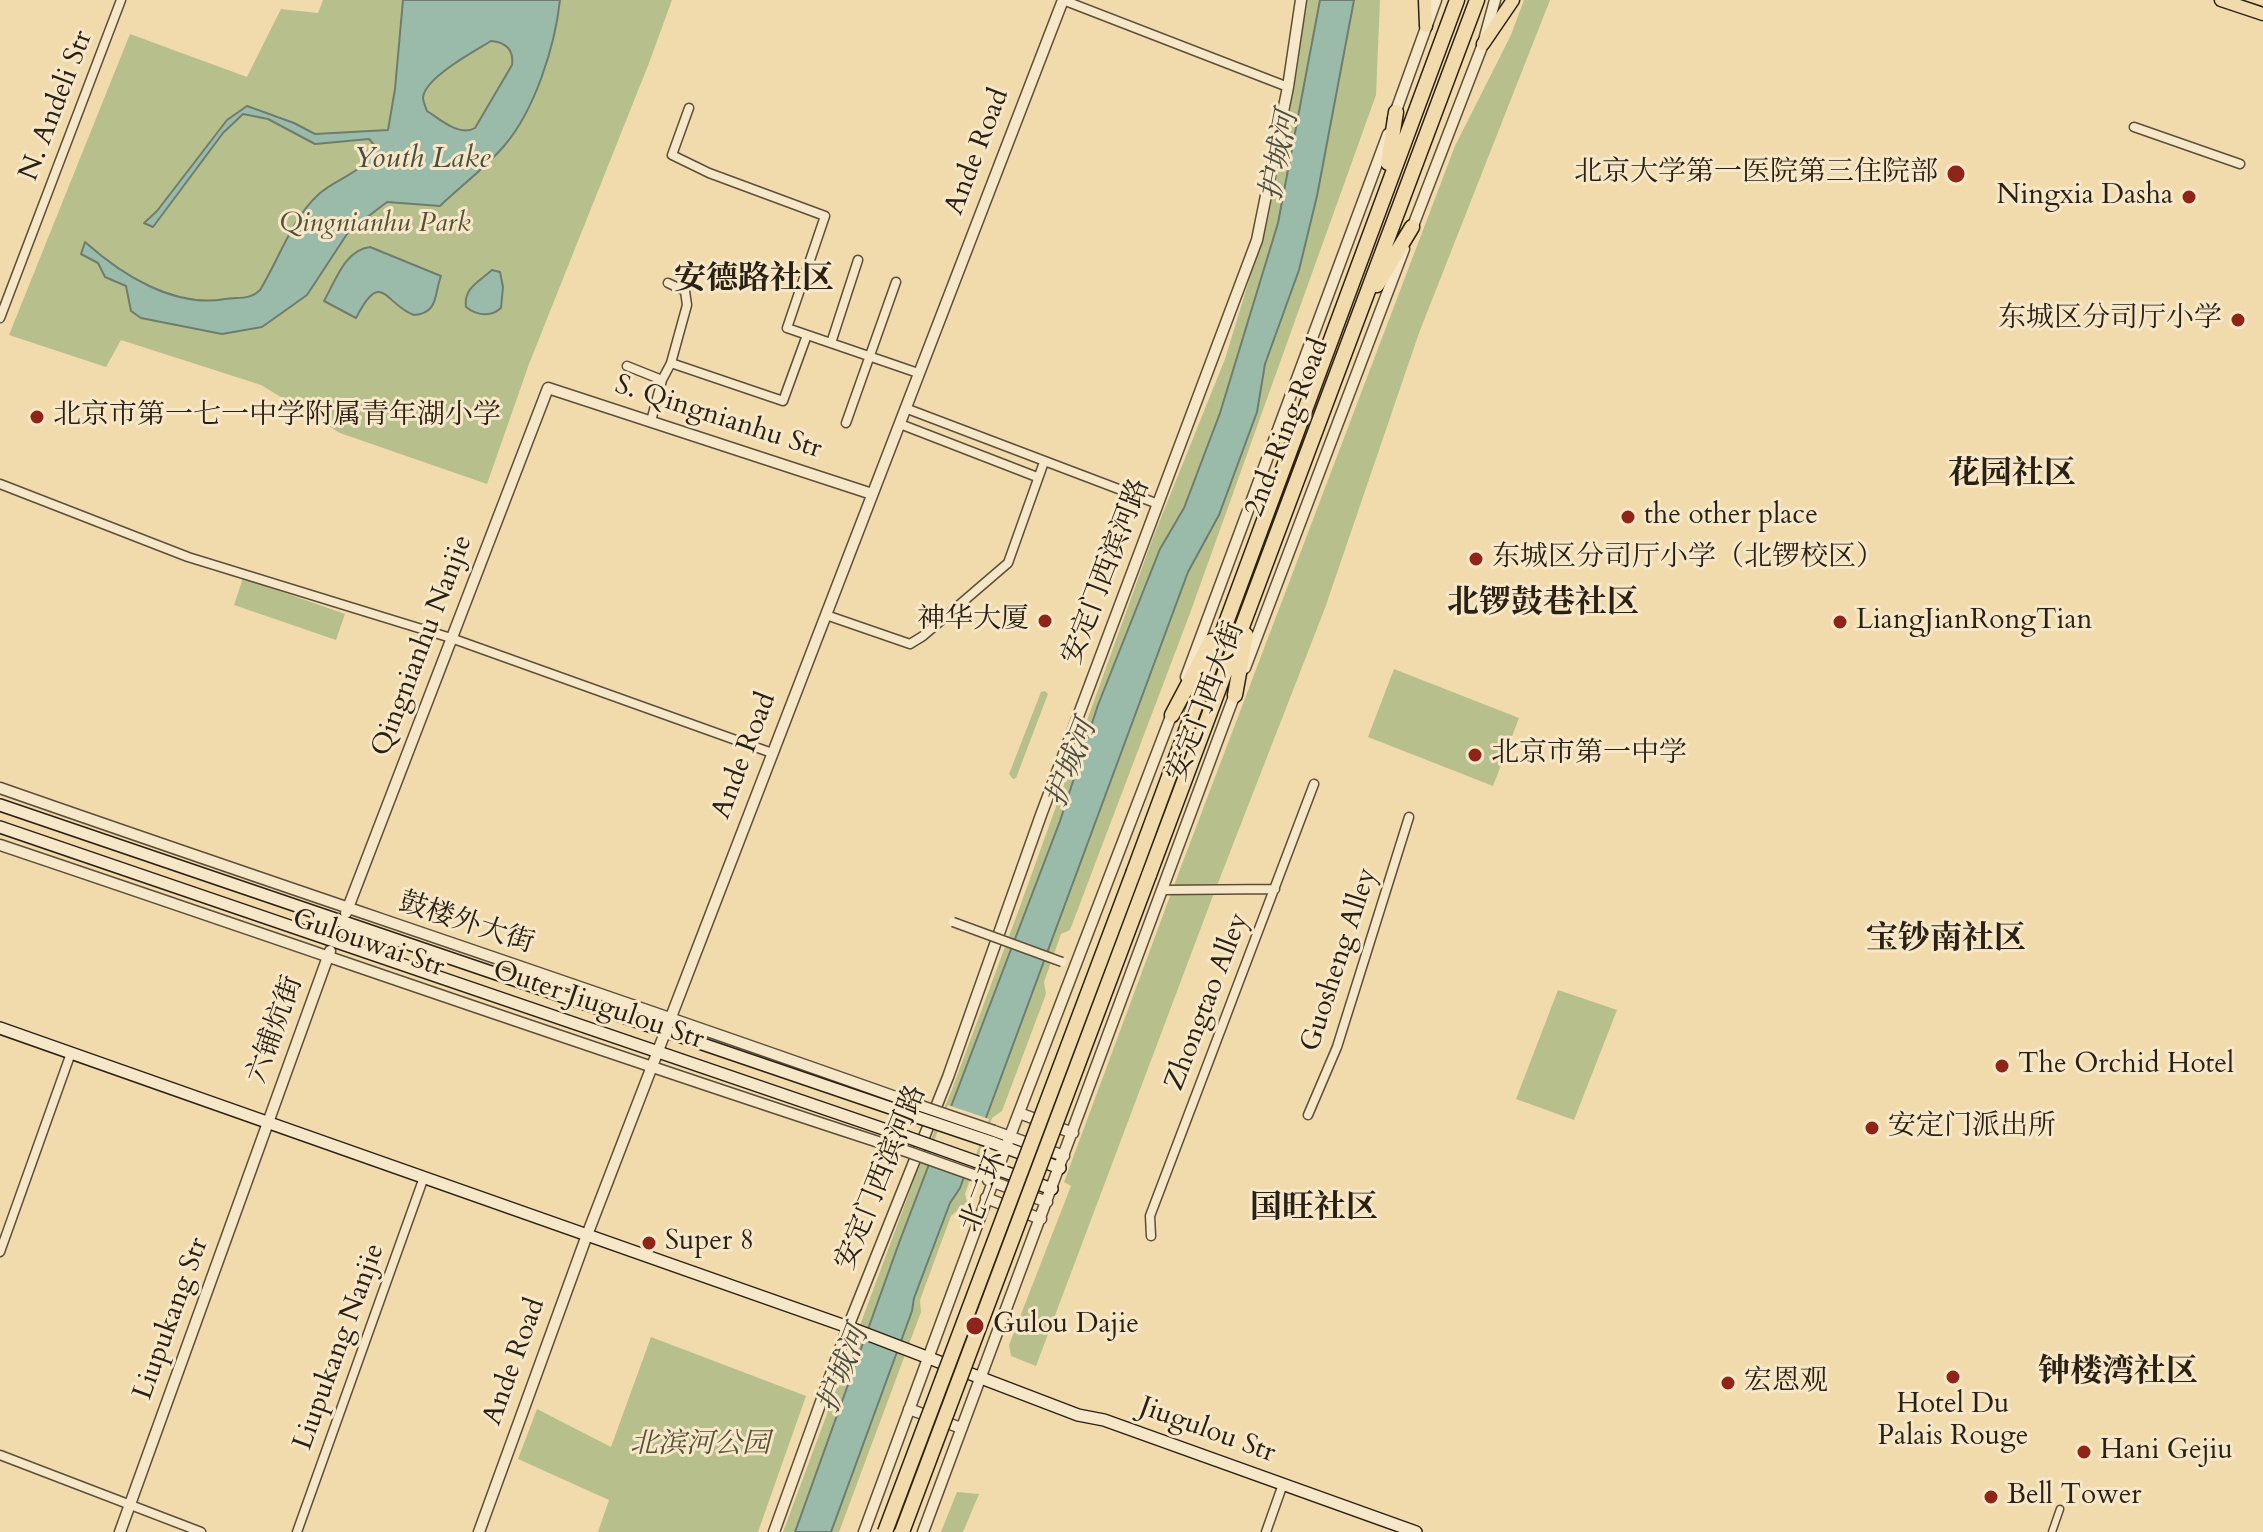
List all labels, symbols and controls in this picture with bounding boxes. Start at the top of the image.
street label: N. Andeli Str [13,26,101,186]
street label: Ande Road [939,84,1017,220]
water label: 护城河 [1255,108,1307,204]
water label: Youth Lake [353,142,491,178]
place label: 北京大学第一医院第三住院部 [1574,157,1938,191]
marker: 北京大学第一医院第三住院部 [1945,163,1967,185]
place label: Ningxia Dasha [1997,180,2173,214]
marker: Ningxia Dasha [2180,188,2198,206]
park label: Qingnianhu Park [279,208,471,242]
district label: 安德路社区 [674,262,834,300]
place label: 东城区分司厅小学 [1998,303,2222,337]
marker: 东城区分司厅小学 [2229,311,2247,329]
street label: 2nd. Ring Road [1239,334,1337,522]
street label: S. Qingnianhu Str [610,369,826,467]
place label: 北京市第一七一中学附属青年湖小学 [53,400,501,434]
marker: 北京市第一七一中学附属青年湖小学 [28,408,46,426]
district label: 花园社区 [1948,457,2076,495]
street label: 安定门西滨河路 [1056,474,1158,670]
place label: the other place [1644,500,1818,534]
marker: the other place [1619,508,1637,526]
street label: Qingnianhu Nanjie [365,531,481,761]
place label: 东城区分司厅小学（北锣校区） [1492,542,1884,576]
marker: 东城区分司厅小学（北锣校区） [1467,550,1485,568]
district label: 北锣鼓巷社区 [1447,586,1639,624]
place label: 神华大厦 [917,604,1029,638]
place label: LiangJianRongTian [1856,605,2092,639]
marker: 神华大厦 [1036,612,1054,630]
marker: LiangJianRongTian [1831,613,1849,631]
street label: 安定门西大街 [1161,618,1253,786]
street label: Ande Road [706,688,784,824]
water label: 护城河 [1040,716,1106,812]
place label: 北京市第一中学 [1491,738,1687,772]
marker: 北京市第一中学 [1466,746,1484,764]
street label: Guosheng Alley [1295,864,1385,1056]
street label: 鼓楼外大街 [394,886,538,962]
street label: Gulouwai Str [288,902,448,986]
street label: Zhongtao Alley [1159,909,1257,1095]
district label: 宝钞南社区 [1866,922,2026,960]
street label: Outer Jiugulou Str [488,954,708,1058]
street label: 六铺炕街 [241,972,311,1088]
place label: The Orchid Hotel [2018,1049,2234,1083]
marker: The Orchid Hotel [1993,1057,2011,1075]
street label: 安定门西滨河路 [830,1081,934,1275]
place label: 安定门派出所 [1888,1111,2056,1145]
marker: 安定门派出所 [1863,1119,1881,1137]
street label: 北二环 [954,1147,1016,1237]
district label: 国旺社区 [1250,1191,1378,1229]
place label: Super 8 [665,1226,754,1260]
street label: Liupukang Str [127,1233,217,1405]
marker: Super 8 [640,1234,658,1252]
street label: Liupukang Nanjie [287,1239,393,1455]
street label: Ande Road [477,1294,553,1430]
place label: Gulou Dajie [993,1309,1139,1343]
marker: Gulou Dajie [964,1315,986,1337]
water label: 护城河 [812,1322,878,1418]
district label: 钟楼湾社区 [2038,1355,2198,1393]
place label: 宏恩观 [1744,1366,1828,1400]
marker: Hotel Du Palais Rouge [1944,1368,1962,1386]
marker: 宏恩观 [1719,1374,1737,1392]
place label: Hotel Du Palais Rouge [1878,1389,2028,1455]
street label: Jiugulou Str [1135,1391,1279,1471]
park label: 北滨河公园 [630,1429,770,1463]
place label: Hani Gejiu [2100,1435,2233,1469]
marker: Hani Gejiu [2075,1443,2093,1461]
place label: Bell Tower [2007,1480,2142,1514]
marker: Bell Tower [1982,1488,2000,1506]

